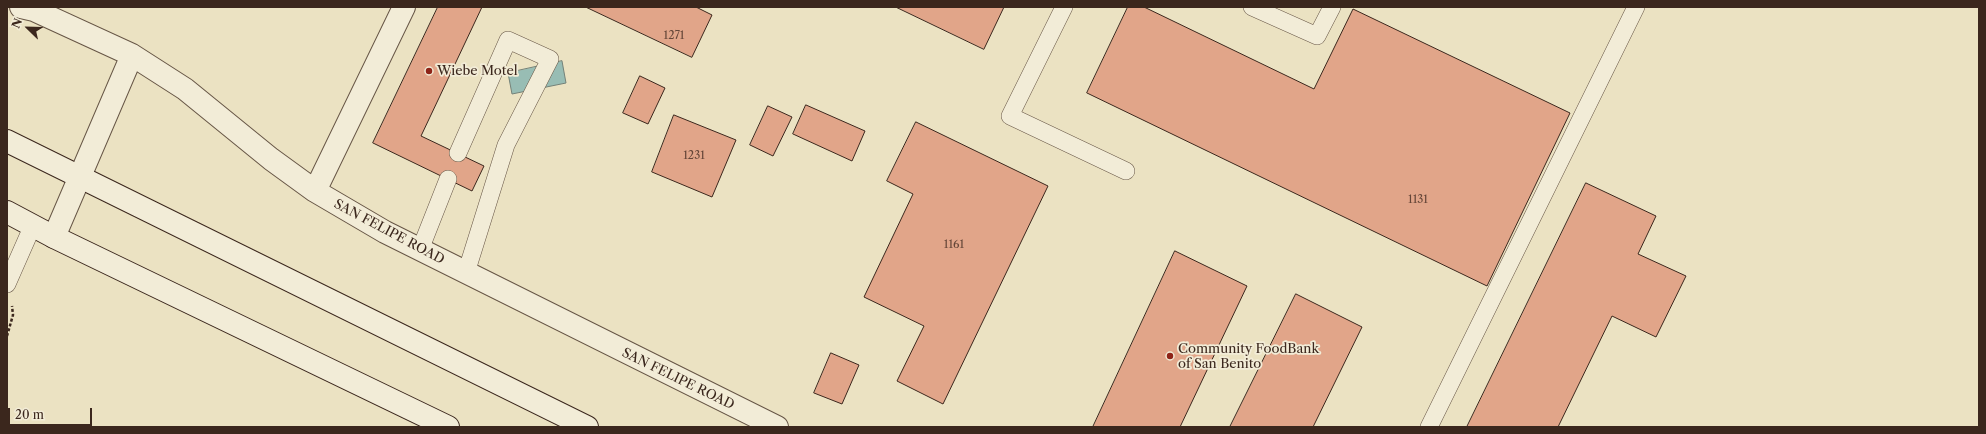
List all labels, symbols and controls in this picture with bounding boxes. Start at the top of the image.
north arrow [8,8,48,48]
text: N [9,16,25,30]
house number: 1271 [664,29,684,43]
place label: Wiebe Motel [437,63,518,79]
marker: Wiebe Motel [424,66,434,76]
house number: 1231 [683,149,705,163]
house number: 1131 [1408,193,1428,207]
street label: SAN FELIPE ROAD [331,196,447,268]
house number: 1161 [944,238,964,252]
place label: Community FoodBank of San Benito [1178,341,1319,372]
street label: SAN FELIPE ROAD [619,345,737,413]
marker: Community FoodBank of San Benito [1165,351,1175,361]
scale bar [10,400,94,426]
text: 20 m [15,407,44,422]

